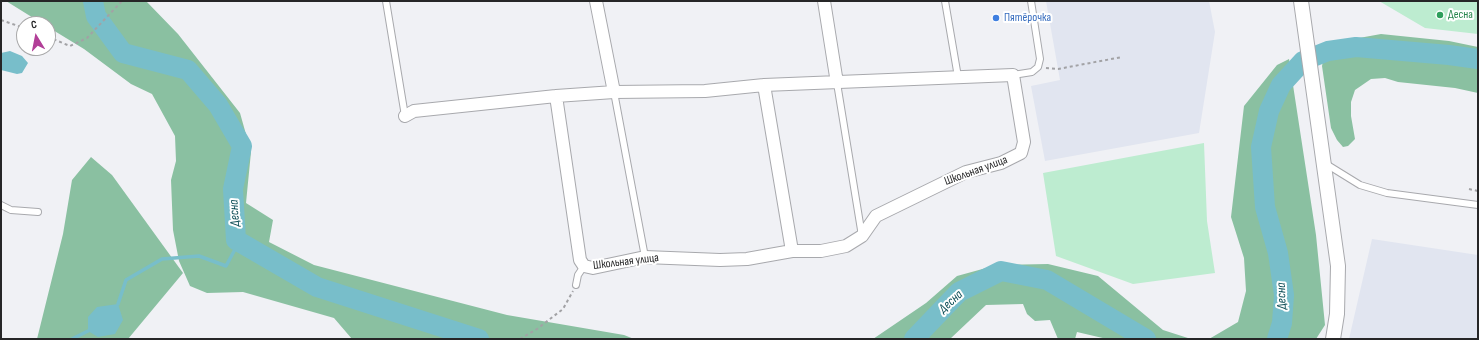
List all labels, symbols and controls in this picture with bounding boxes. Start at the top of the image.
place label: Десна [1448,8,1473,22]
marker: Десна [1435,10,1445,20]
place label: Пятёрочка [1004,11,1051,25]
marker: Пятёрочка [991,13,1001,23]
north arrow [16,16,56,56]
text: С [30,18,38,32]
street label: Школьная улица [942,153,1010,189]
water label: Десна [227,199,243,227]
street label: Школьная улица [592,251,660,273]
water label: Десна [1274,282,1290,310]
water label: Десна [936,287,966,317]

